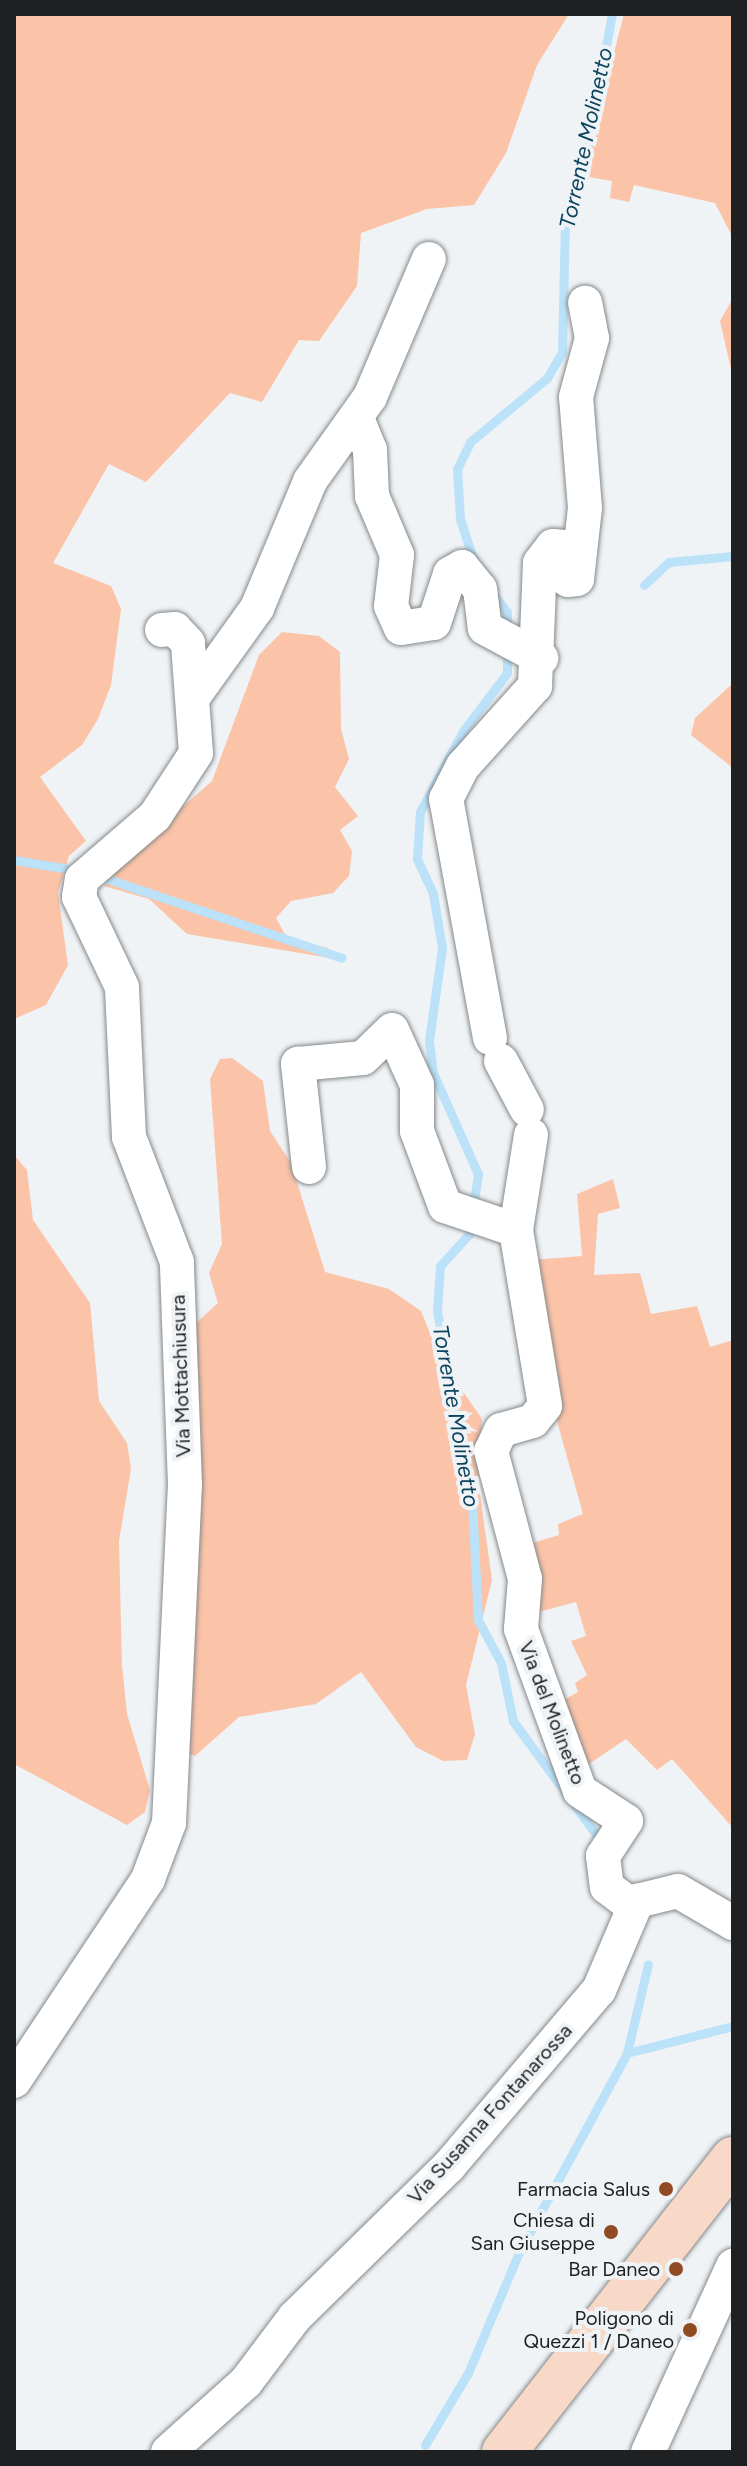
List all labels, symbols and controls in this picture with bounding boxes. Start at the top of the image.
water label: Torrente Molinetto [554,45,618,231]
street label: Via Mottachiusura [166,1294,196,1458]
water label: Torrente Molinetto [427,1323,485,1509]
street label: Via del Molinetto [514,1638,590,1788]
street label: Via Susanna Fontanarossa [403,2019,577,2209]
place label: Farmacia Salus [517,2177,650,2201]
marker: Farmacia Salus [657,2180,675,2198]
place label: Chiesa di San Giuseppe [471,2208,595,2255]
marker: Chiesa di San Giuseppe [602,2223,620,2241]
place label: Bar Daneo [568,2257,660,2281]
marker: Bar Daneo [667,2260,685,2278]
place label: Poligono di Quezzi 1 / Daneo [524,2306,674,2353]
marker: Poligono di Quezzi 1 / Daneo [681,2321,699,2339]

